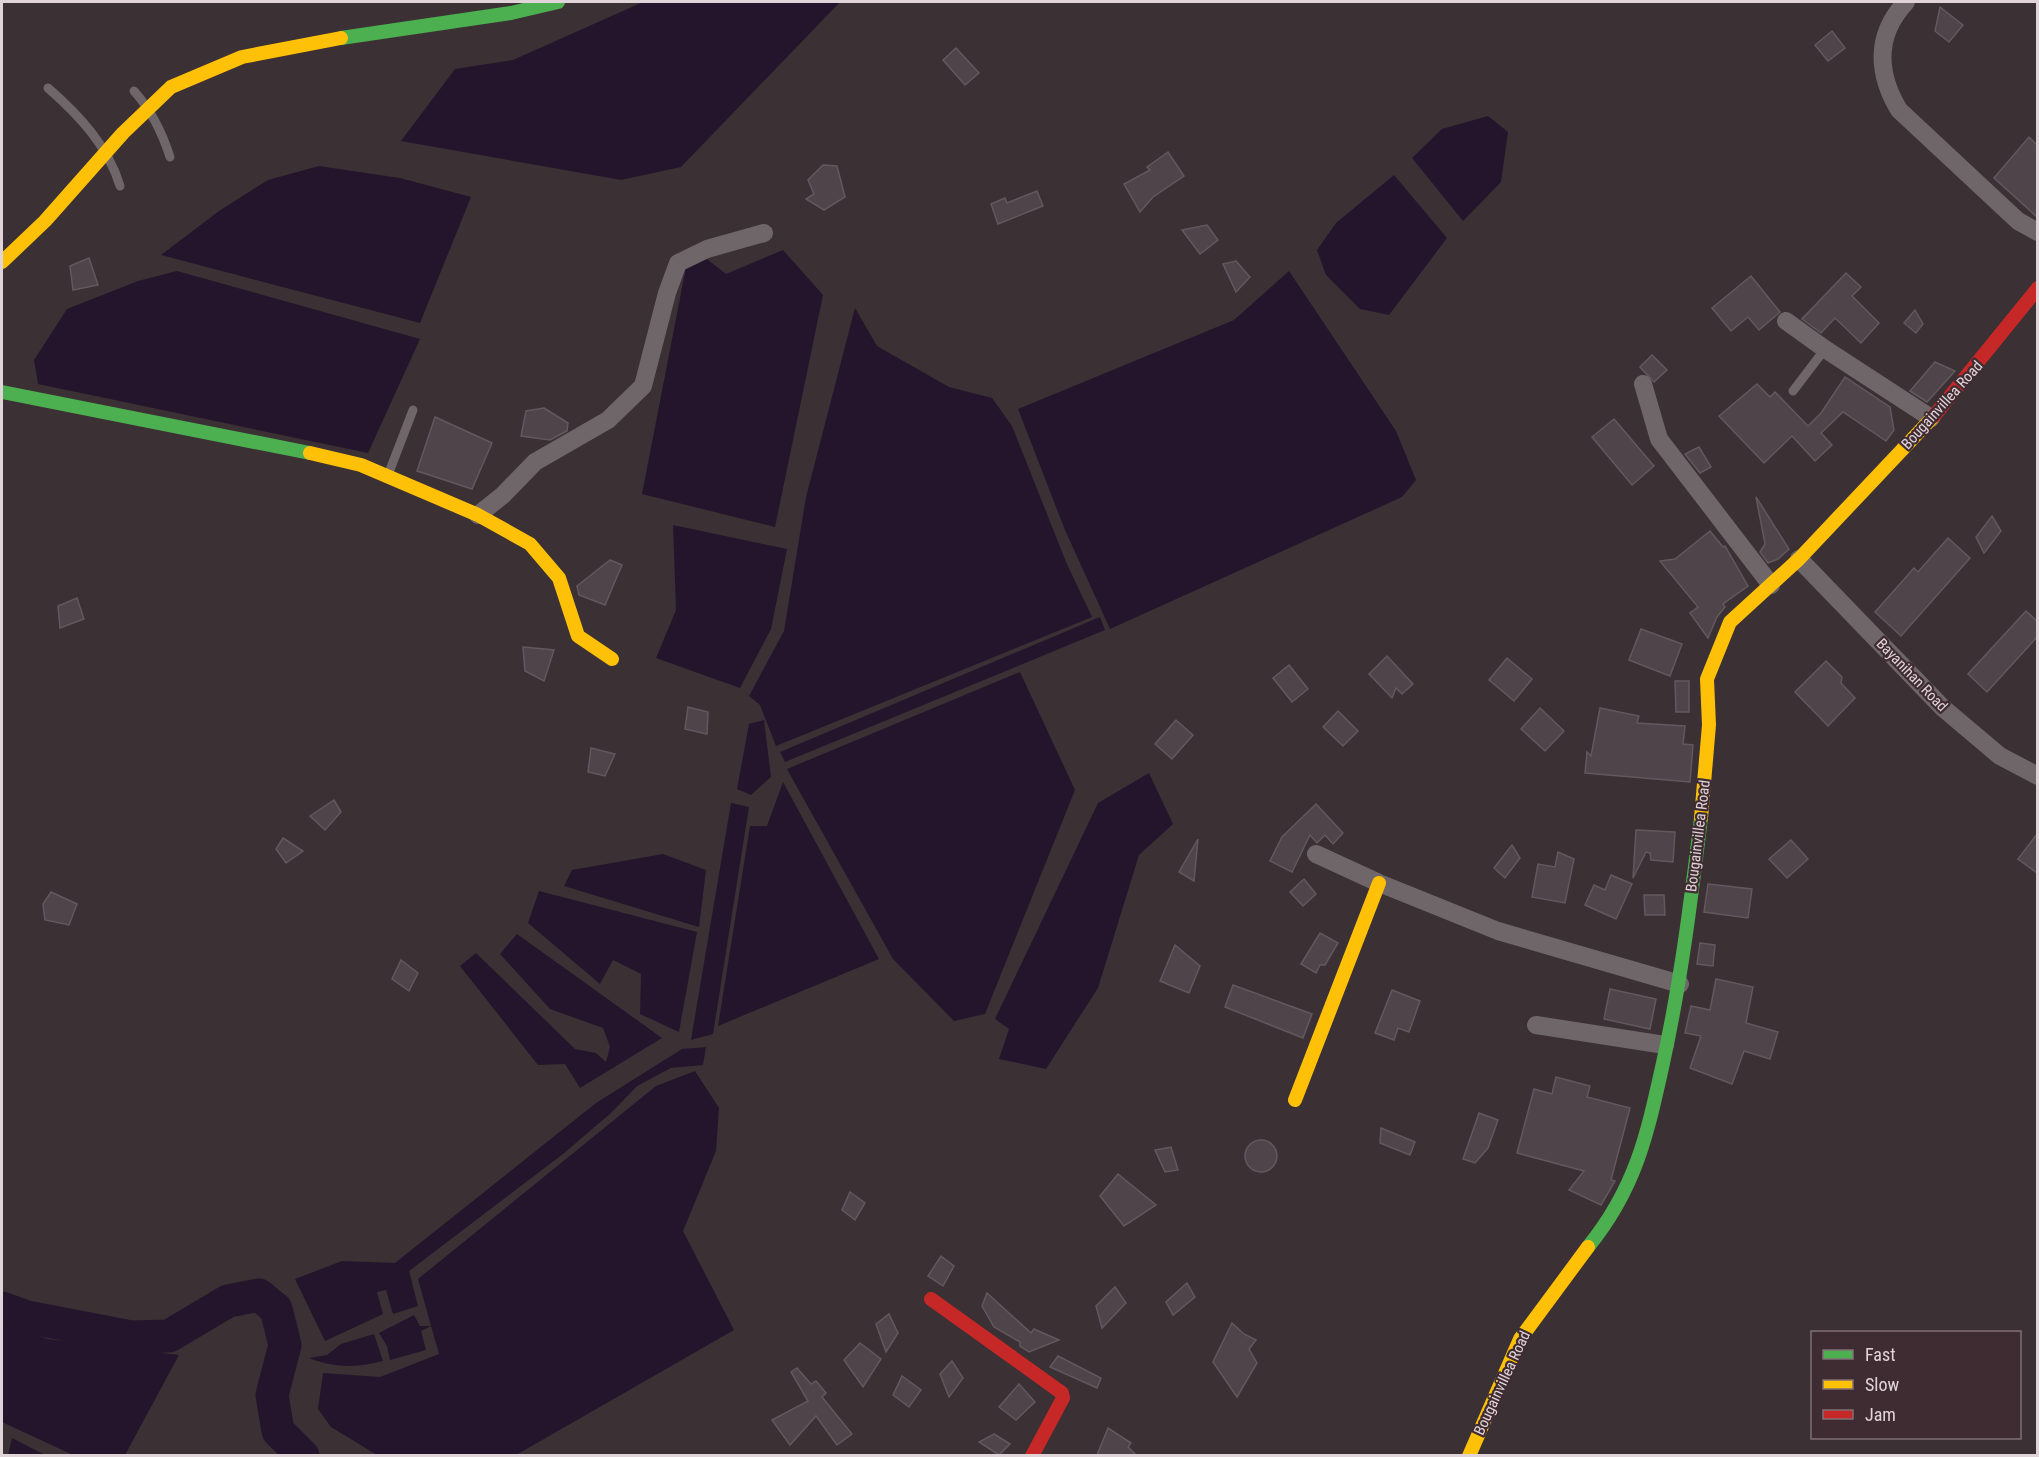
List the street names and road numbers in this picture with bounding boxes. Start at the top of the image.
street label: Bougainvillea Road [1898,357,1986,453]
street label: Bayanihan Road [1873,635,1951,715]
street label: Bougainvillea Road [1682,779,1714,893]
street label: Bougainvillea Road [1470,1328,1534,1438]

